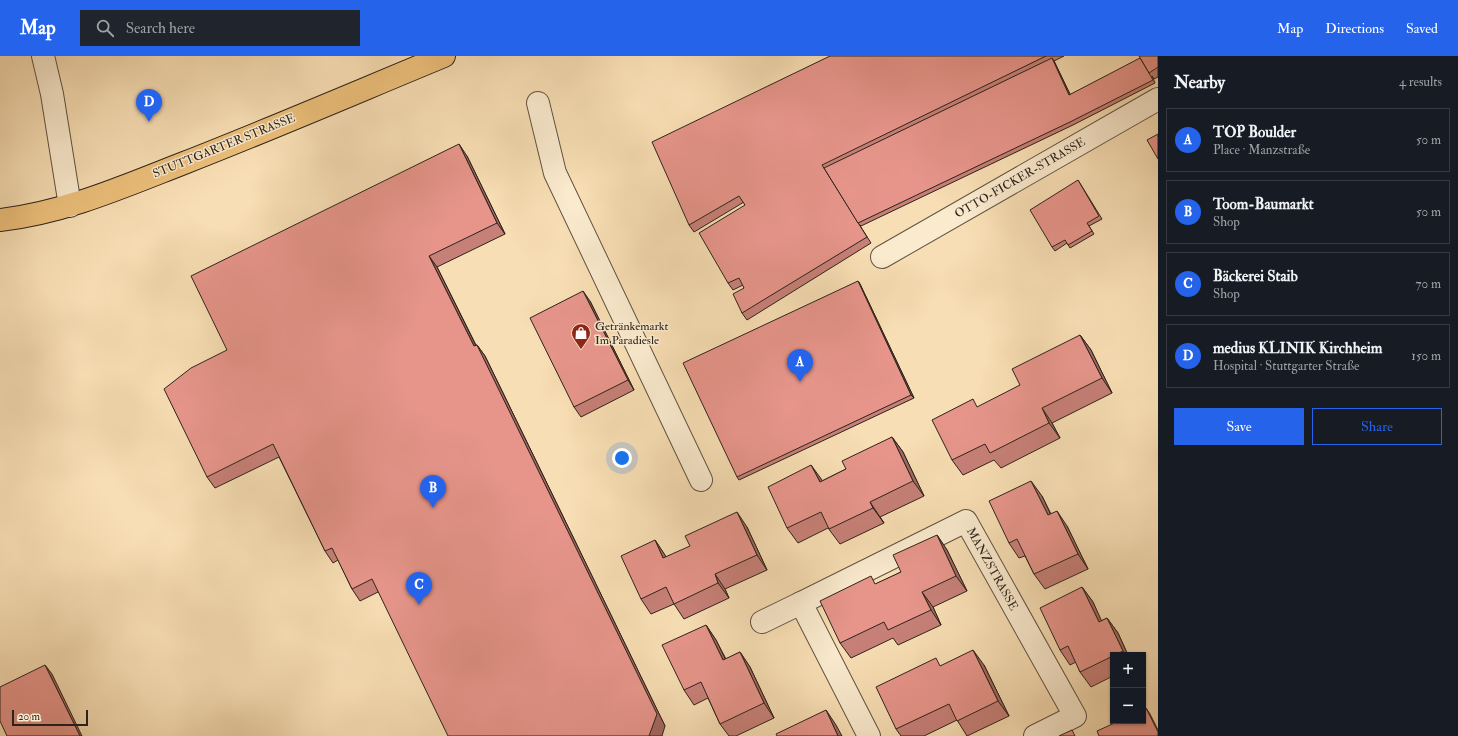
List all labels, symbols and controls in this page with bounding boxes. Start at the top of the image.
search box [80,10,360,46]
text: Map [20,16,56,40]
icon: search [94,17,116,39]
text: Search here [126,19,195,38]
text: Map [1277,20,1303,37]
text: Directions [1325,20,1384,37]
text: Saved [1406,20,1438,37]
text: Nearby [1174,72,1225,93]
text: 4 results [1399,74,1442,90]
pin: D [136,89,162,122]
street label: STUTTGARTER STRASSE [151,110,298,181]
text: TOP Boulder [1213,123,1296,142]
text: A [1184,132,1192,148]
text: 50 m [1416,132,1441,148]
street label: OTTO-FICKER-STRASSE [952,134,1088,222]
text: Place · Manzstraße [1213,142,1310,158]
text: Toom-Baumarkt [1213,195,1314,214]
text: B [1184,204,1192,220]
text: 50 m [1416,204,1441,220]
text: Shop [1213,214,1240,230]
text: Bäckerei Staib [1213,267,1298,286]
text: C [1183,276,1193,292]
text: 70 m [1416,276,1441,292]
text: Shop [1213,286,1240,302]
place label: Getränkemarkt Im Paradiesle [595,319,668,348]
shop icon: Getränkemarkt Im Paradiesle [570,322,592,350]
text: medius KLINIK Kirchheim [1213,339,1382,358]
text: D [1183,348,1193,364]
text: 150 m [1411,348,1441,364]
pin: A [787,349,813,382]
text: Hospital · Stuttgarter Straße [1213,358,1359,374]
button: Save [1174,408,1304,445]
button: Share [1312,408,1442,445]
your location [612,448,632,468]
pin: B [420,475,446,508]
street label: MANZSTRASSE [963,525,1021,614]
pin: C [406,572,432,605]
map controls [1110,652,1146,724]
button: + [1110,652,1146,688]
button: − [1110,688,1146,724]
scale bar [12,708,88,727]
text: 20 m [18,710,40,723]

